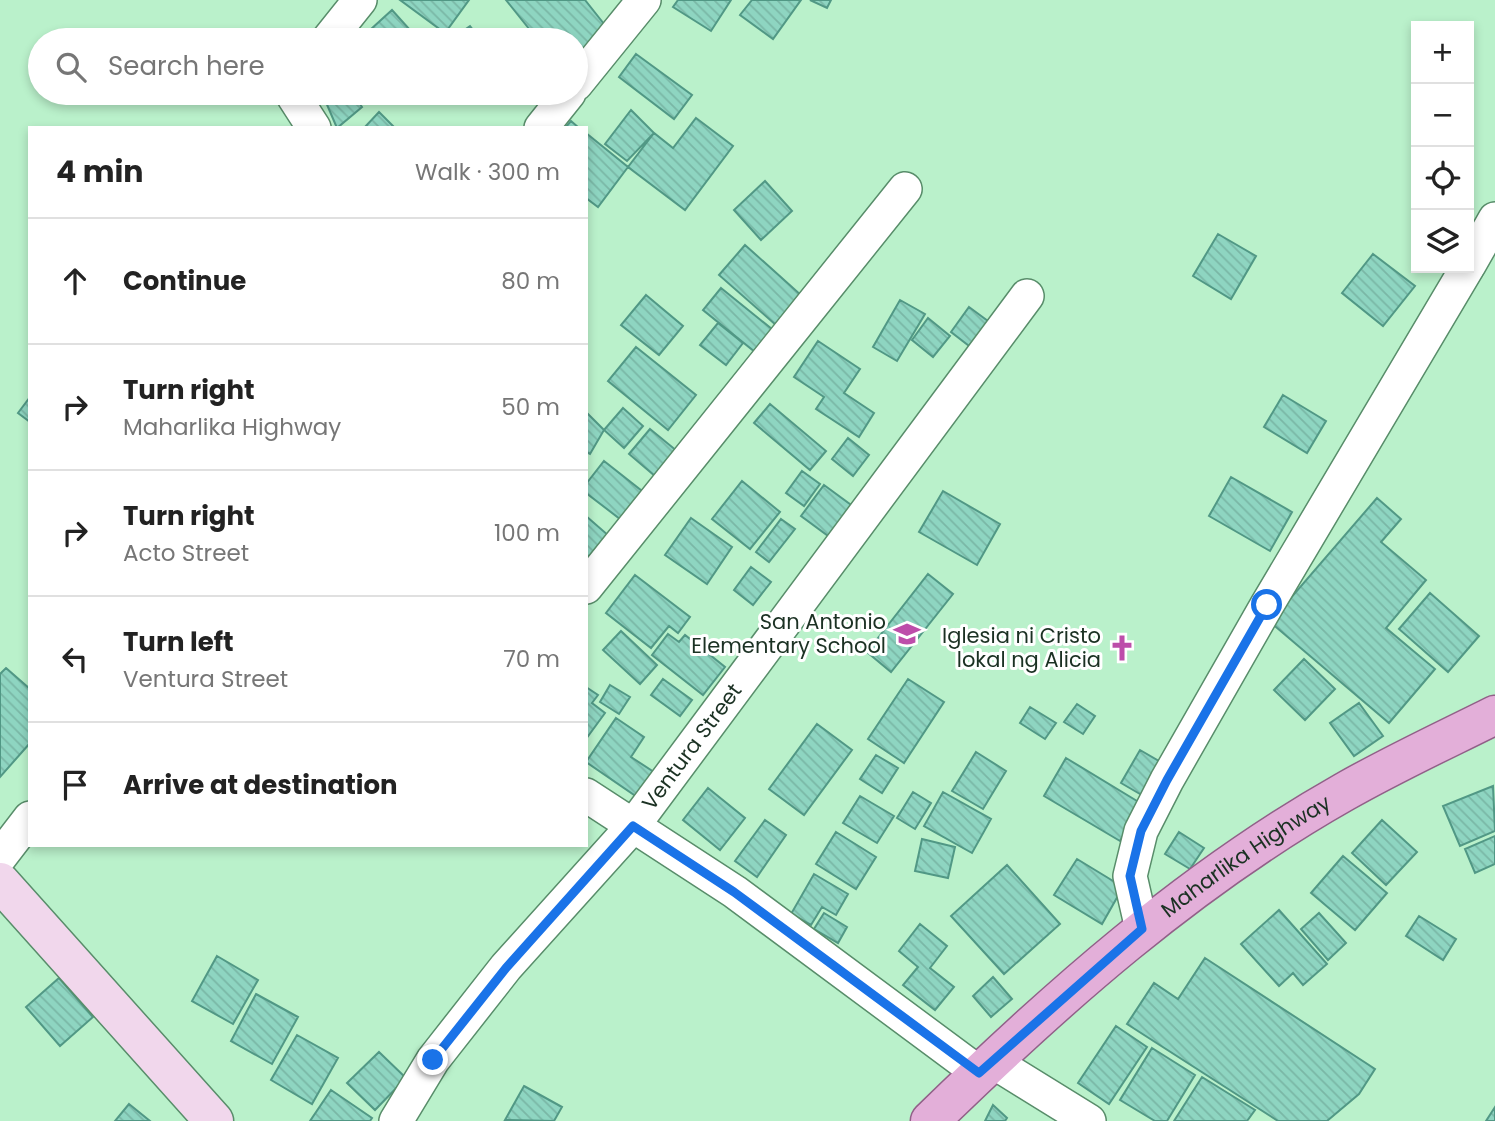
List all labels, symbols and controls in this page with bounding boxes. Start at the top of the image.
map controls [1411,21,1474,273]
button: + [1411,21,1474,84]
search box [28,28,588,105]
icon: search [52,48,90,86]
text: Search here [108,48,265,84]
button: − [1411,84,1474,147]
button: locate [1411,147,1474,210]
text: 4 min [56,150,144,193]
text: Walk · 300 m [415,156,560,188]
button: layers [1411,210,1474,273]
icon: ahead [56,262,94,300]
text: Continue [123,263,246,299]
text: 80 m [501,265,560,297]
text: Turn right [123,372,255,408]
icon: right [56,388,94,426]
text: 50 m [501,391,560,423]
text: Maharlika Highway [123,411,341,443]
text: Turn right [123,498,255,534]
icon: right [56,514,94,552]
text: 100 m [494,517,560,549]
text: Acto Street [123,537,249,569]
route start [1251,589,1282,620]
place label: San Antonio Elementary School [691,607,886,660]
school or university icon: San Antonio Elementary School [892,619,922,649]
place label: Iglesia ni Cristo lokal ng Alicia [942,621,1101,674]
text: Turn left [123,624,234,660]
church icon: Iglesia ni Cristo lokal ng Alicia [1107,633,1137,663]
icon: left [56,640,94,678]
text: 70 m [503,643,560,675]
text: Ventura Street [123,663,288,695]
street label: Ventura Street [635,677,748,816]
icon: arrive [56,766,94,804]
text: Arrive at destination [123,767,398,803]
street label: Maharlika Highway [1155,788,1336,924]
route end [417,1044,448,1075]

